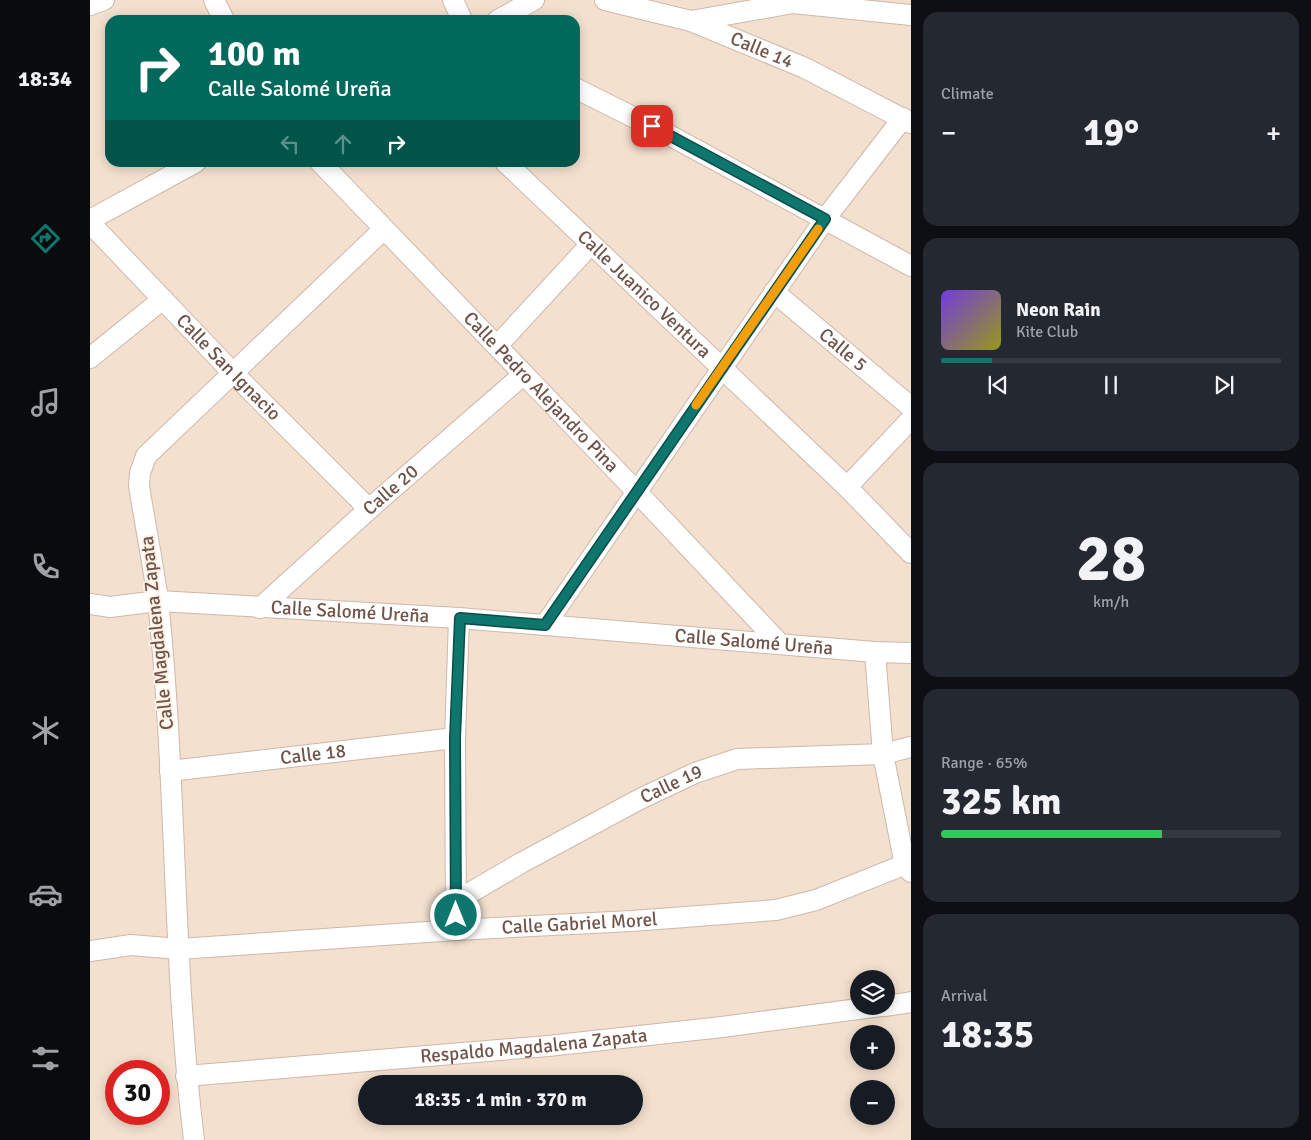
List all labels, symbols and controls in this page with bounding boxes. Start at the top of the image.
street label: Calle 14 [727,26,797,74]
text: 100 m [208,32,301,75]
icon: right [125,35,190,100]
text: 18:34 [18,65,72,92]
text: Calle Salomé Ureña [208,75,392,102]
text: Climate [941,84,994,104]
pin [631,105,673,147]
text: 19° [1083,109,1139,156]
icon: arrive [638,112,666,140]
text: − [941,116,956,150]
text: + [1266,116,1281,150]
icon: left [276,130,304,158]
icon: ahead [329,130,357,158]
icon: right [382,130,410,158]
icon: directions [28,221,63,256]
street label: Calle Juanico Ventura [572,225,716,364]
text: Neon Rain [1016,298,1101,322]
street label: Calle Pedro Alejandro Pina [458,306,624,478]
street label: Calle San Ignacio [171,309,286,426]
text: Kite Club [1016,322,1078,342]
street label: Calle 5 [814,323,872,377]
icon: previous [984,371,1012,399]
icon: pause [1097,371,1125,399]
icon: next [1210,371,1238,399]
icon: music [28,385,63,420]
street label: Calle 20 [358,459,423,521]
text: 28 [1076,519,1146,599]
street label: Calle Magdalena Zapata [135,535,179,731]
icon: phone [28,549,63,584]
text: km/h [1093,592,1129,612]
street label: Calle Salomé Ureña [270,595,430,628]
street label: Calle Salomé Ureña [674,624,834,661]
icon: climate [28,713,63,748]
street label: Calle 18 [279,739,347,770]
text: Range · 65% [941,753,1027,773]
street label: Calle 19 [636,759,705,809]
text: 325 km [941,778,1062,825]
icon: car [28,877,63,912]
position arrow [429,888,481,940]
street label: Calle Gabriel Morel [501,907,658,940]
map controls [850,970,895,1125]
button: layers [850,970,895,1015]
text: Arrival [941,986,987,1006]
text: 18:35 [941,1011,1034,1058]
street label: Respaldo Magdalena Zapata [419,1023,648,1069]
button: + [850,1025,895,1070]
icon: filters [28,1041,63,1076]
speed limit sign: 30 [105,1060,170,1125]
button: − [850,1080,895,1125]
text: 18:35 · 1 min · 370 m [414,1088,587,1112]

